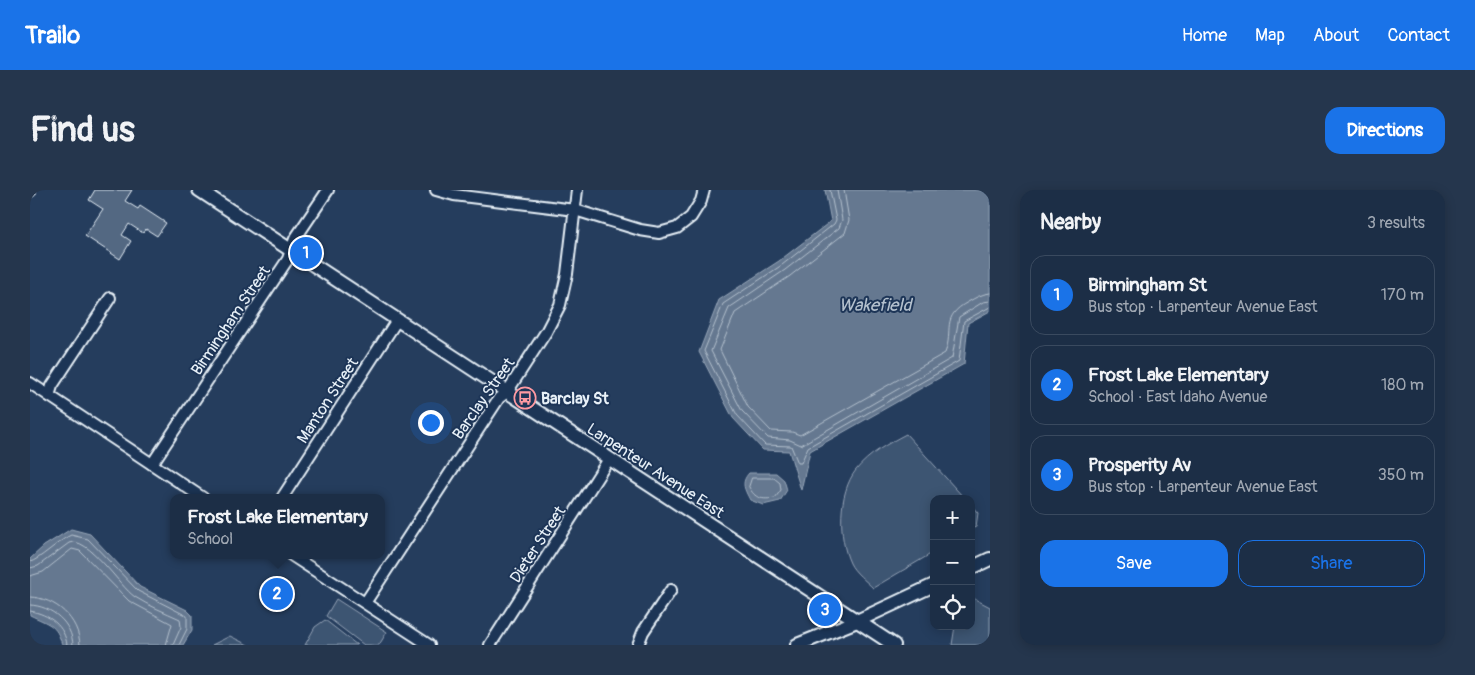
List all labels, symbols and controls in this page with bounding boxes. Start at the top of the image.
text: Trailo [25,21,80,50]
text: Home [1182,24,1227,47]
text: Map [1255,24,1285,47]
text: About [1313,24,1359,47]
text: Contact [1387,24,1450,47]
button: Directions [1325,107,1445,154]
text: Find us [30,108,135,152]
text: Nearby [1040,209,1101,236]
text: 3 results [1367,213,1425,233]
pin: 1 [290,234,322,272]
street label: Birmingham Street [187,262,275,379]
text: Birmingham St [1088,273,1207,297]
text: 1 [1054,285,1060,305]
text: 170 m [1381,285,1424,305]
water label: Wakefield [839,294,913,317]
text: Bus stop · Larpenteur Avenue East [1088,297,1318,317]
street label: Manton Street [293,353,363,447]
street label: Barclay Street [448,353,520,443]
text: Frost Lake Elementary [1088,363,1269,387]
text: 2 [1053,375,1061,395]
text: 180 m [1381,375,1424,395]
bus stop icon: Barclay St [513,386,537,410]
text: School · East Idaho Avenue [1088,387,1267,407]
place label: Barclay St [541,389,609,409]
your location [418,410,444,436]
street label: Larpenteur Avenue East [583,419,728,523]
text: Prosperity Av [1088,453,1191,477]
text: 3 [1053,465,1061,485]
text: 350 m [1378,465,1424,485]
text: Bus stop · Larpenteur Avenue East [1088,477,1318,497]
popup [170,494,385,559]
map controls [930,495,975,630]
button: + [930,495,975,540]
street label: Dieter Street [506,502,570,587]
text: Frost Lake Elementary [187,505,368,529]
text: School [187,529,233,549]
button: − [930,540,975,585]
button: Save [1040,540,1228,587]
button: Share [1238,540,1425,587]
pin: 2 [261,575,293,613]
button: locate [930,585,975,630]
pin: 3 [809,591,841,629]

